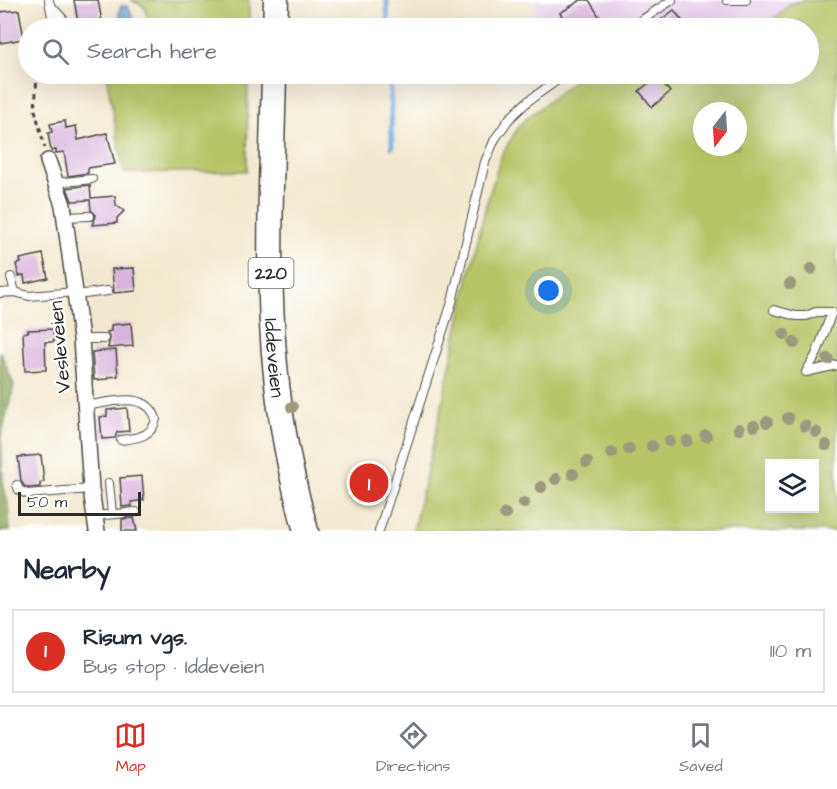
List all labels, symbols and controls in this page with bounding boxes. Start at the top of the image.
search box [18,18,819,84]
icon: search [39,35,72,68]
text: Search here [87,36,217,67]
north arrow [693,102,747,156]
road number: 220 [248,258,294,288]
your location [534,276,563,305]
street label: Vesleveien [42,300,78,394]
street label: Iddeveien [257,318,291,399]
map controls [765,459,819,513]
button: layers [765,459,819,513]
pin: 1 [350,460,388,506]
scale bar [18,489,141,516]
text: 50 m [27,491,67,513]
text: Nearby [24,552,111,588]
text: Risum vgs. [83,622,187,653]
text: 1 [44,637,47,665]
text: 110 m [770,637,811,665]
text: Bus stop · Iddeveien [83,653,264,681]
tab: Map [114,719,147,777]
tab: Directions [376,719,450,777]
tab: Saved [679,719,723,777]

